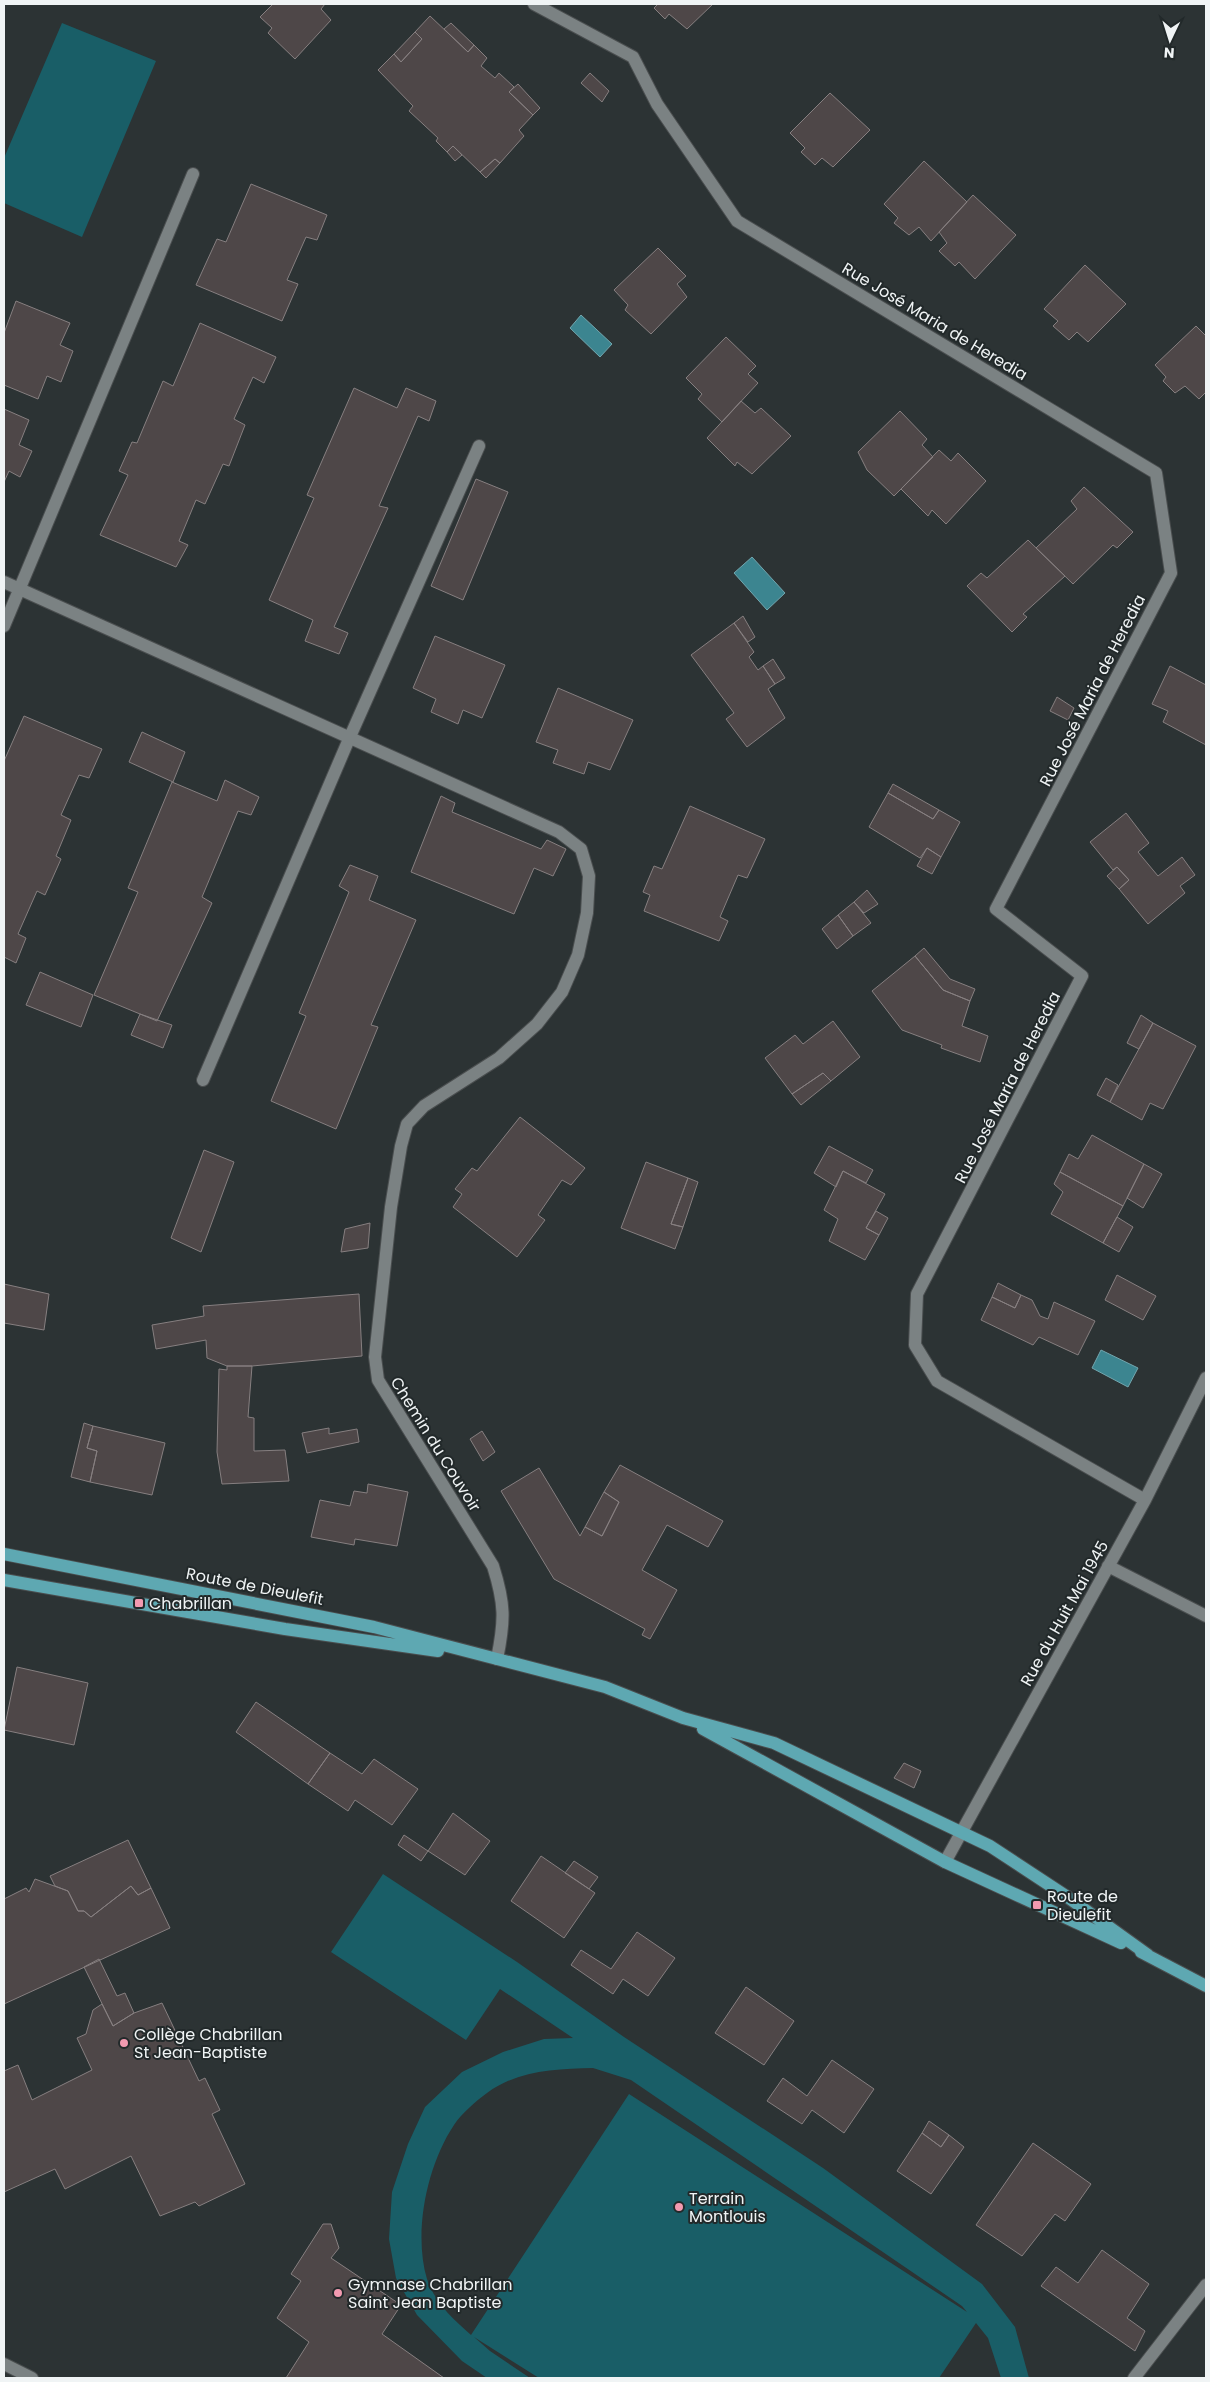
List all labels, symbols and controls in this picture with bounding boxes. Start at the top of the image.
north arrow [1145,15,1195,65]
text: N [1163,43,1175,63]
street label: Rue José Maria de Heredia [838,257,1032,386]
street label: Rue José Maria de Heredia [1034,590,1151,790]
street label: Rue José Maria de Heredia [949,987,1066,1187]
street label: Chemin du Couvoir [385,1373,486,1516]
street label: Rue du Huit Mai 1945 [1015,1536,1114,1690]
street label: Route de Dieulefit [184,1562,326,1611]
place label: Chabrillan [149,1592,232,1615]
marker: Chabrillan [133,1597,145,1609]
place label: Route de Dieulefit [1047,1885,1118,1926]
marker: Route de Dieulefit [1031,1899,1043,1911]
place label: Collège Chabrillan St Jean-Baptiste [134,2023,282,2064]
marker: Collège Chabrillan St Jean-Baptiste [118,2037,130,2049]
place label: Terrain Montlouis [689,2187,766,2228]
marker: Terrain Montlouis [673,2201,685,2213]
place label: Gymnase Chabrillan Saint Jean Baptiste [348,2273,513,2314]
marker: Gymnase Chabrillan Saint Jean Baptiste [332,2287,344,2299]

